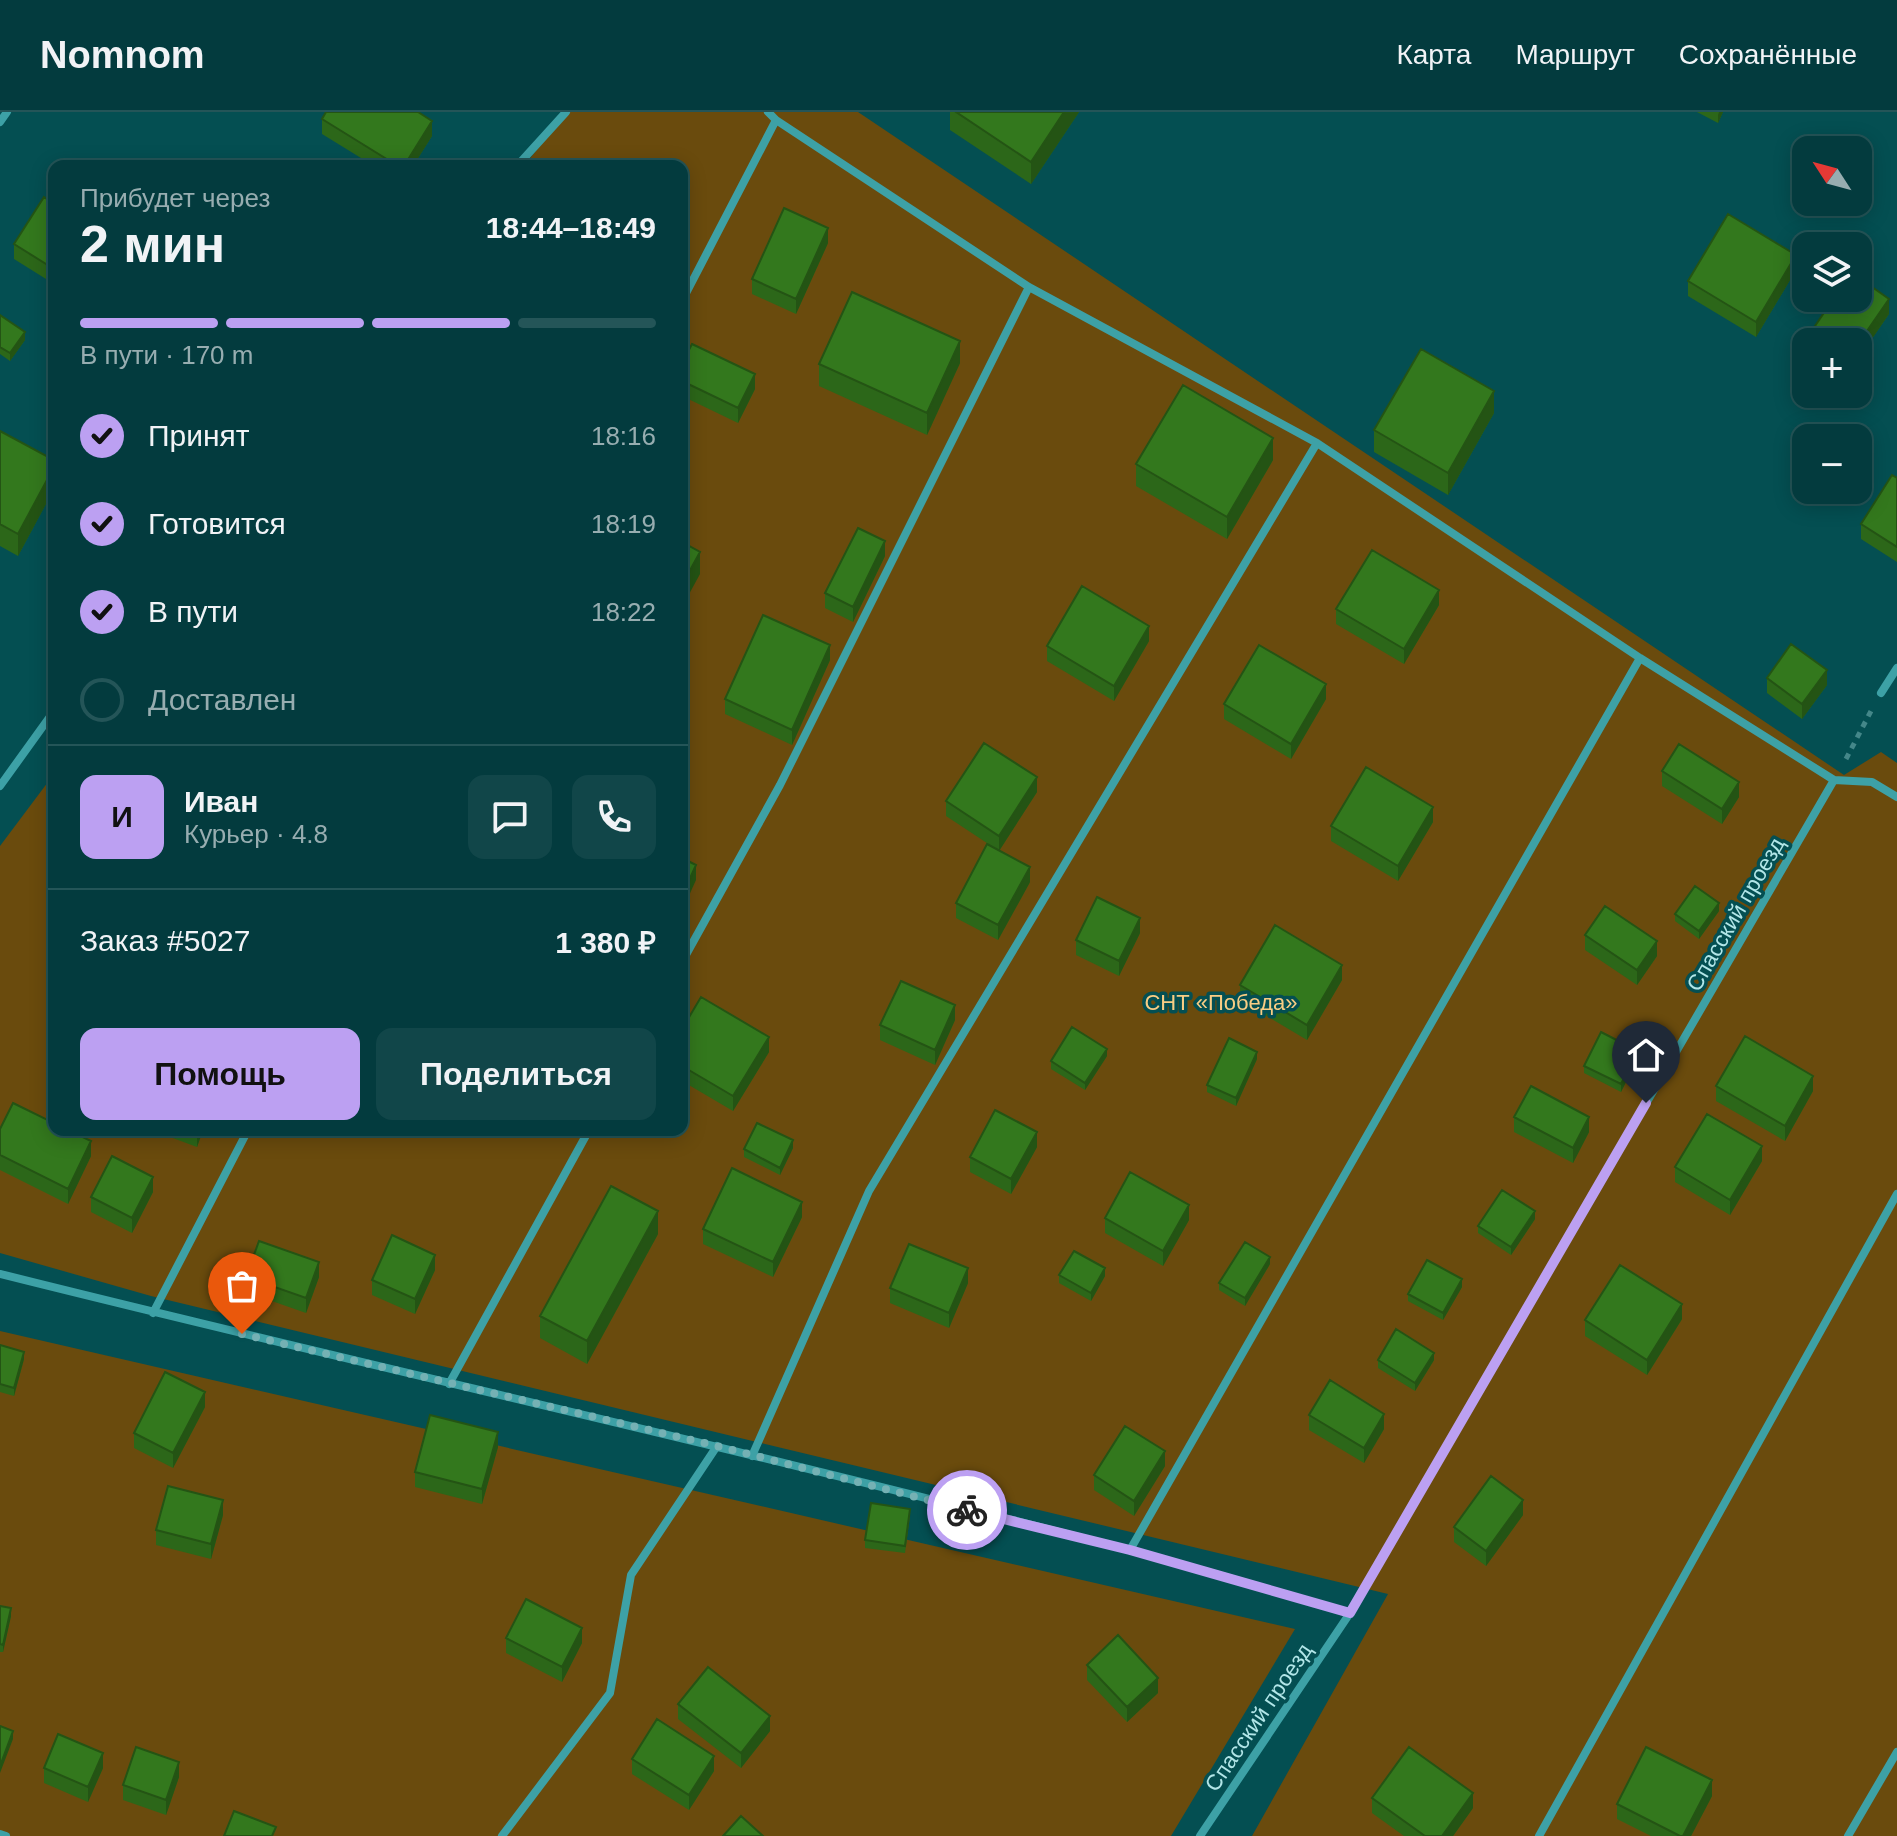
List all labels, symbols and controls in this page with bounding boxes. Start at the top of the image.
text: Nomnom [40,34,205,76]
text: Карта [1396,39,1471,70]
text: Маршрут [1515,39,1635,70]
text: Сохранённые [1679,39,1857,70]
north arrow [1792,136,1872,216]
map controls [1792,136,1872,504]
text: Прибудет через [80,183,270,213]
text: 18:44–18:49 [486,211,656,244]
text: 2 мин [80,215,225,273]
button: layers [1792,232,1872,312]
button: + [1792,328,1872,408]
text: В пути · 170 m [80,340,253,370]
icon: check [80,414,124,458]
text: Принят [148,419,250,452]
text: 18:16 [591,421,656,451]
button: − [1792,424,1872,504]
icon: check [80,502,124,546]
text: Готовится [148,507,286,540]
text: 18:19 [591,509,656,539]
icon: check [80,590,124,634]
text: В пути [148,595,238,628]
text: 18:22 [591,597,656,627]
text: Доставлен [148,683,296,716]
button: chat [468,775,552,859]
button: phone [572,775,656,859]
text: Иван [184,785,258,818]
text: И [111,800,133,833]
text: Курьер · 4.8 [184,819,328,849]
street label: Спасский проезд [1681,833,1790,995]
text: Заказ #5027 [80,924,250,957]
text: 1 380 ₽ [555,926,656,959]
park label: СНТ «Победа» [1144,990,1298,1015]
pin [1612,1021,1680,1103]
button: Помощь [80,1028,360,1120]
button: Поделиться [376,1028,656,1120]
icon: home [1624,1033,1668,1077]
pin [208,1252,276,1334]
icon: bag [220,1264,264,1308]
courier [927,1470,1007,1550]
icon: bike [945,1488,989,1532]
street label: Спасский проезд [1200,1638,1317,1796]

